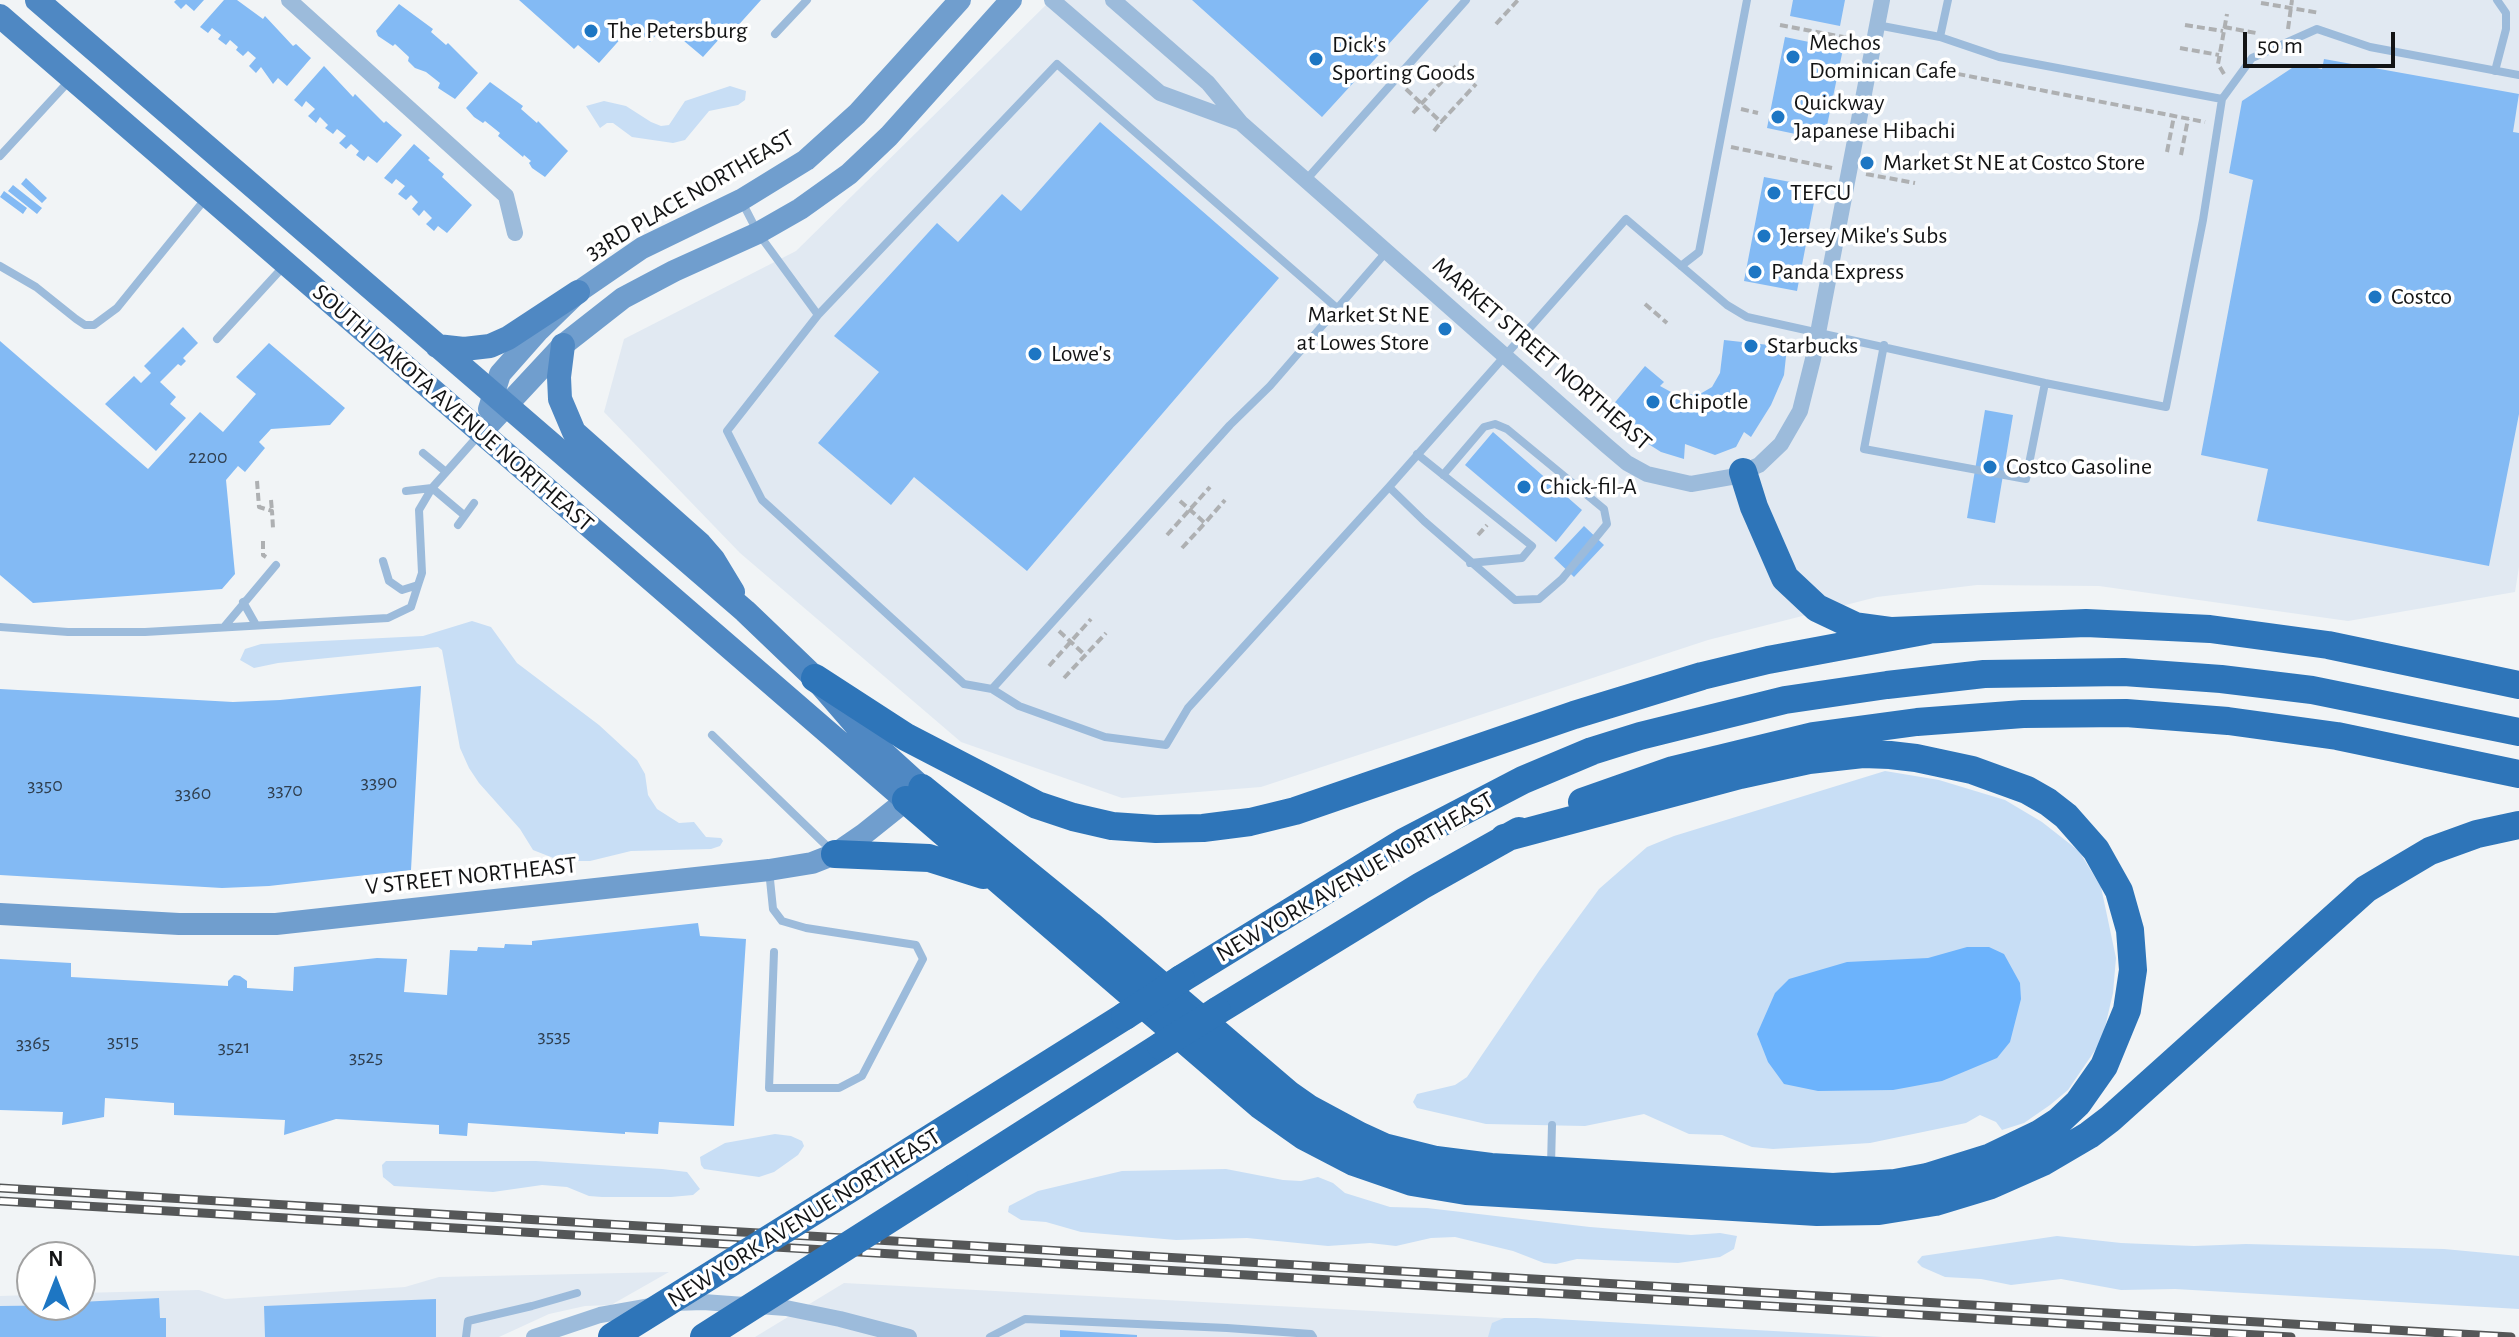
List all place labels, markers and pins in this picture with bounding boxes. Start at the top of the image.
place label: The Petersburg [607,17,747,45]
marker: The Petersburg [582,22,600,40]
place label: Mechos Dominican Cafe [1809,29,1957,85]
place label: Dick's Sporting Goods [1332,31,1475,87]
marker: Mechos Dominican Cafe [1784,48,1802,66]
marker: Dick's Sporting Goods [1307,50,1325,68]
place label: Quickway Japanese Hibachi [1794,89,1956,145]
marker: Quickway Japanese Hibachi [1769,108,1787,126]
place label: Market St NE at Costco Store [1883,149,2145,177]
marker: Market St NE at Costco Store [1858,154,1876,172]
place label: TEFCU [1790,179,1851,207]
marker: TEFCU [1765,184,1783,202]
place label: Jersey Mike's Subs [1780,222,1947,250]
marker: Jersey Mike's Subs [1755,227,1773,245]
place label: Panda Express [1771,258,1904,286]
marker: Panda Express [1746,263,1764,281]
place label: Costco [2391,283,2452,311]
marker: Costco [2366,288,2384,306]
place label: Market St NE at Lowes Store [1296,301,1429,357]
marker: Market St NE at Lowes Store [1436,320,1454,338]
place label: Starbucks [1767,332,1858,360]
marker: Starbucks [1742,337,1760,355]
place label: Lowe's [1051,340,1111,368]
marker: Lowe's [1026,345,1044,363]
place label: Chipotle [1669,388,1748,416]
marker: Chipotle [1644,393,1662,411]
place label: Costco Gasoline [2006,453,2152,481]
marker: Costco Gasoline [1981,458,1999,476]
place label: Chick-fil-A [1540,473,1637,501]
marker: Chick-fil-A [1515,478,1533,496]

